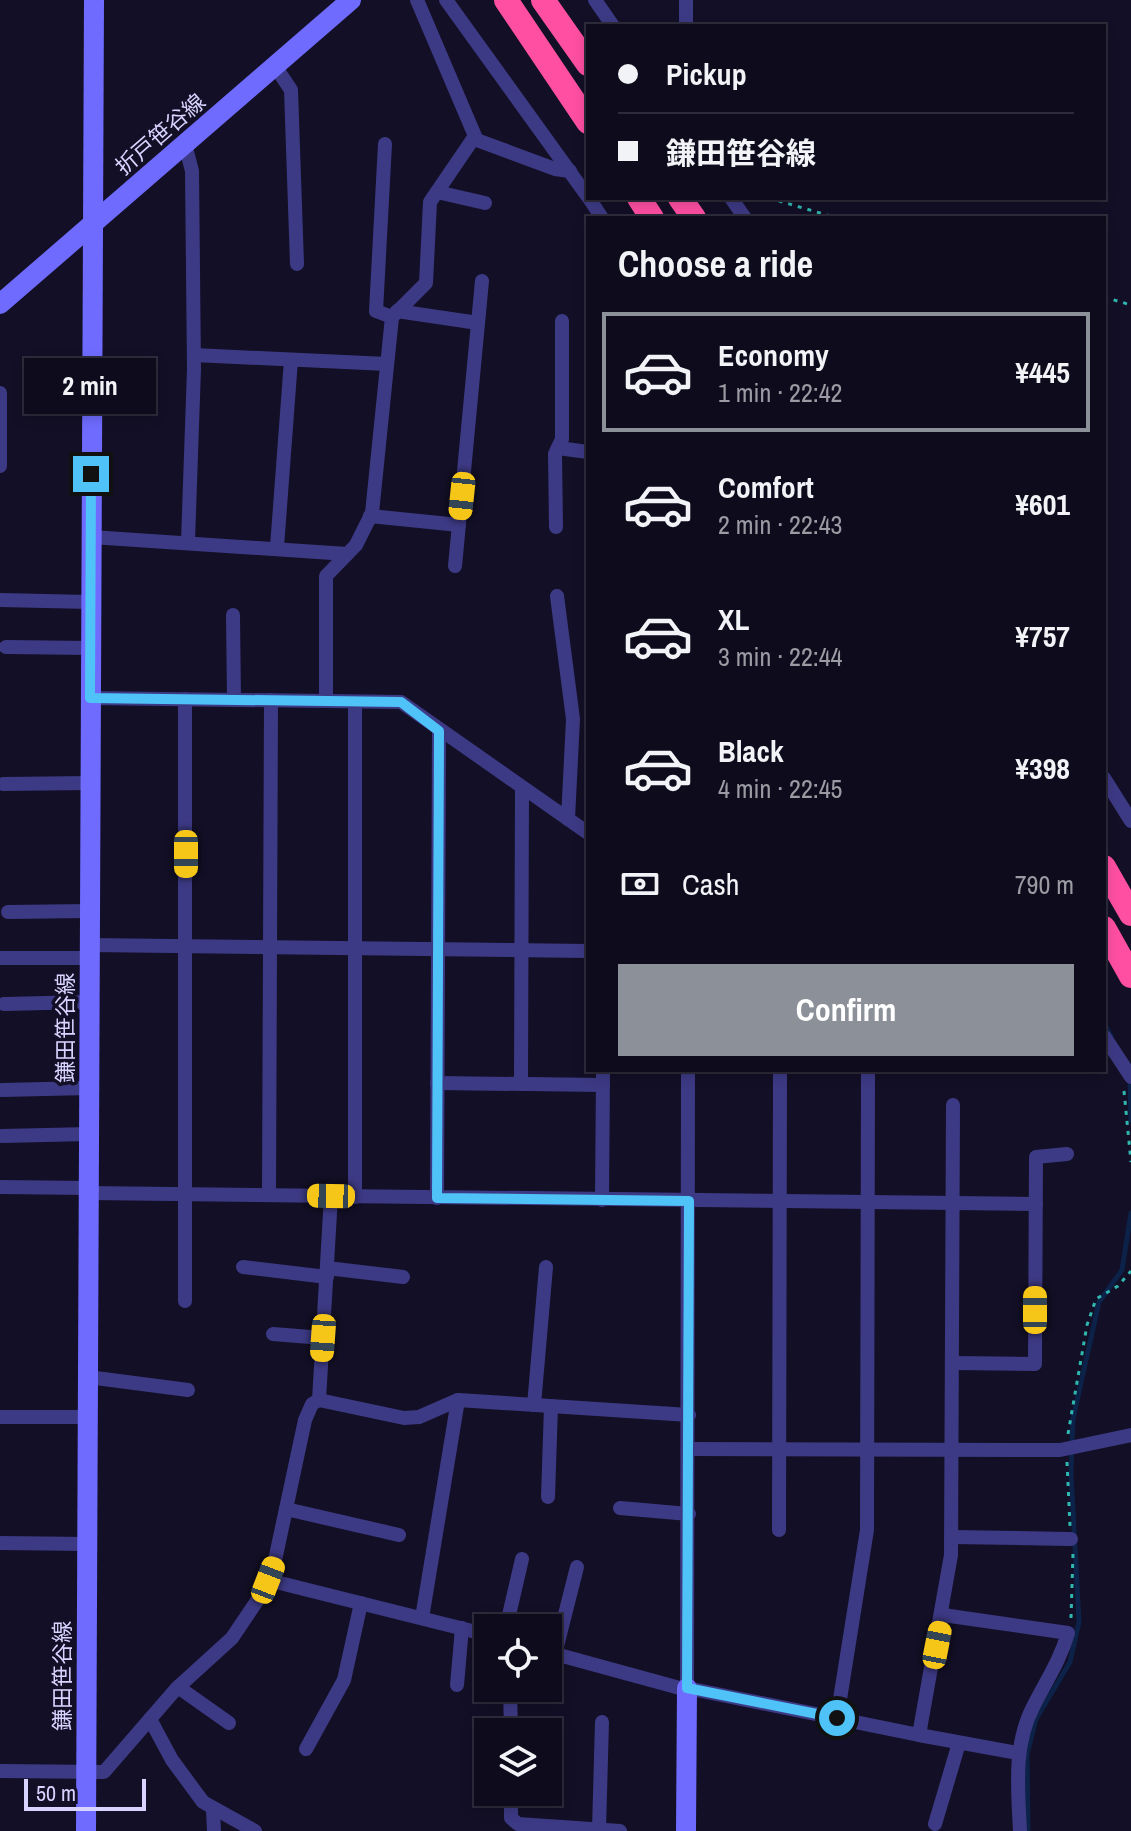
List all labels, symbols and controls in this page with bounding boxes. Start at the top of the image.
text: Pickup [666,54,747,94]
street label: 折戸笹谷線 [109,87,211,181]
text: 鎌田笹谷線 [666,133,816,173]
text: Choose a ride [618,240,813,288]
text: Economy [718,335,829,375]
icon: car [622,336,694,408]
text: ¥445 [1015,352,1070,392]
callout: 2 min [25,358,157,414]
text: 2 min [62,368,118,403]
text: 1 min · 22:42 [718,375,842,410]
route end [73,456,109,492]
text: Comfort [718,467,814,507]
icon: car [622,468,694,540]
car [448,471,476,521]
text: ¥601 [1015,484,1070,524]
text: 2 min · 22:43 [718,507,842,542]
text: XL [718,599,749,639]
icon: car [622,600,694,672]
text: ¥757 [1015,616,1070,656]
text: 3 min · 22:44 [718,639,842,674]
text: Black [718,731,784,771]
icon: car [622,732,694,804]
text: ¥398 [1015,748,1070,788]
text: 4 min · 22:45 [718,771,842,806]
car [174,830,198,878]
icon: cash [618,862,662,906]
text: Cash [682,864,739,904]
text: 790 m [1015,867,1074,902]
button: Confirm [618,964,1074,1056]
street label: 鎌田笹谷線 [50,973,80,1083]
car [307,1184,355,1208]
car [1023,1286,1047,1334]
car [309,1313,337,1363]
car [248,1553,288,1607]
map controls [474,1614,562,1806]
button: locate [474,1614,562,1702]
car [921,1619,953,1671]
street label: 鎌田笹谷線 [47,1621,77,1731]
route start [819,1700,855,1736]
button: layers [474,1718,562,1806]
scale bar [24,1775,146,1811]
text: 50 m [36,1778,76,1808]

